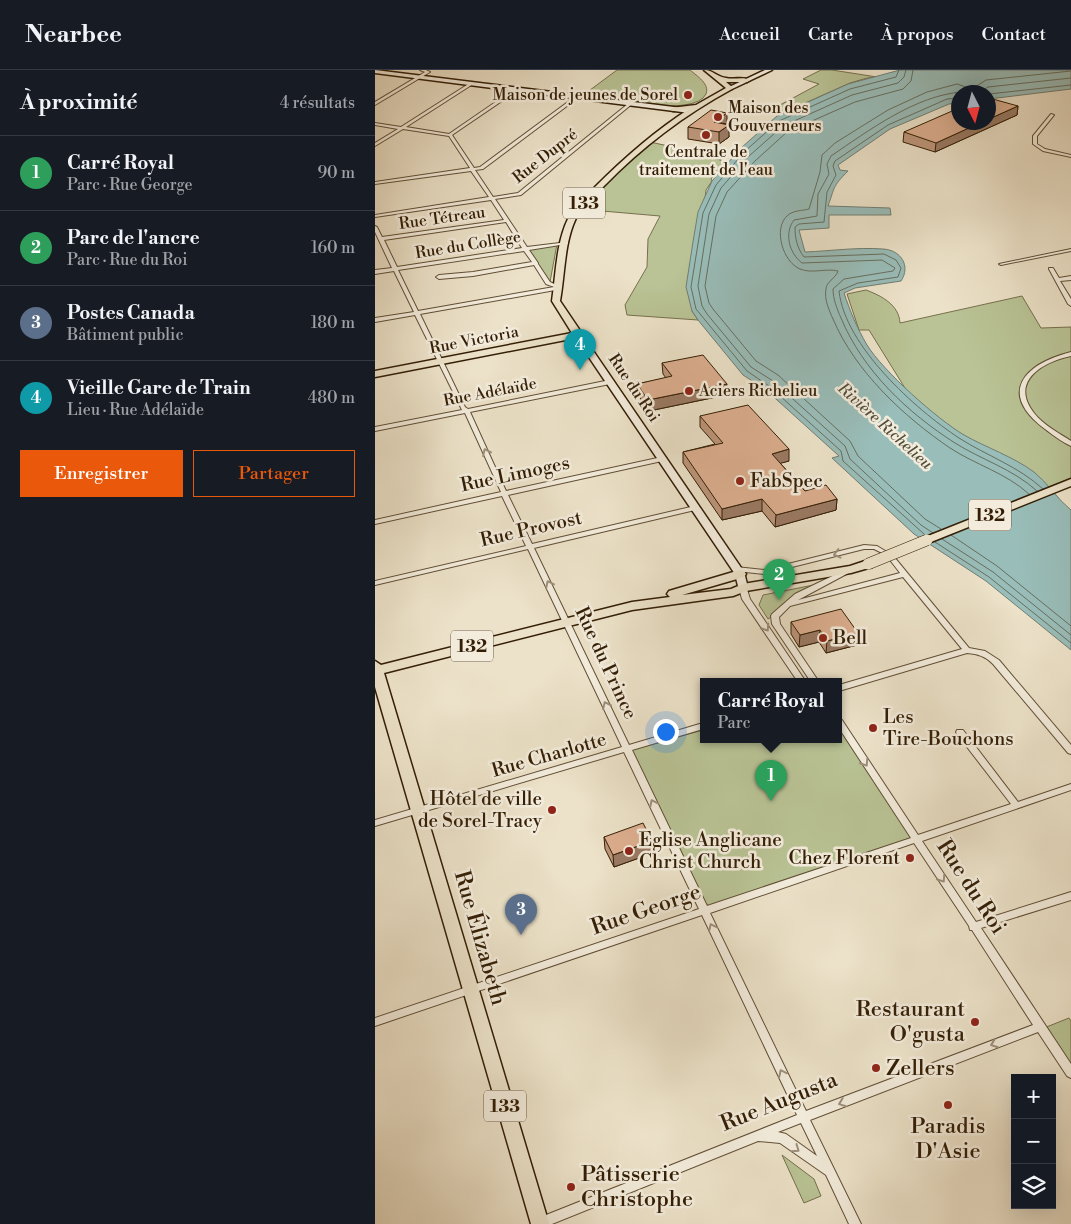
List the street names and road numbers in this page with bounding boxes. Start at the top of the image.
street label: Rue Dupré [508,124,582,188]
road number: 133 [563,188,605,218]
street label: Rue Tétreau [397,202,487,234]
street label: Rue du Collège [414,227,522,263]
street label: Rue Victoria [428,321,521,358]
street label: Rue du Roi [604,350,664,426]
street label: Rue Adélaïde [442,373,538,411]
street label: Rue Limoges [458,451,572,497]
road number: 132 [969,500,1011,530]
street label: Rue Provost [478,506,584,552]
street label: Rue du Prince [569,603,643,723]
road number: 132 [451,630,493,662]
street label: Rue Charlotte [489,727,609,783]
street label: Rue du Roi [930,835,1012,939]
street label: Rue Élizabeth [448,867,513,1008]
street label: Rue George [587,879,705,941]
street label: Rue Augusta [717,1066,842,1138]
road number: 133 [484,1090,526,1122]

